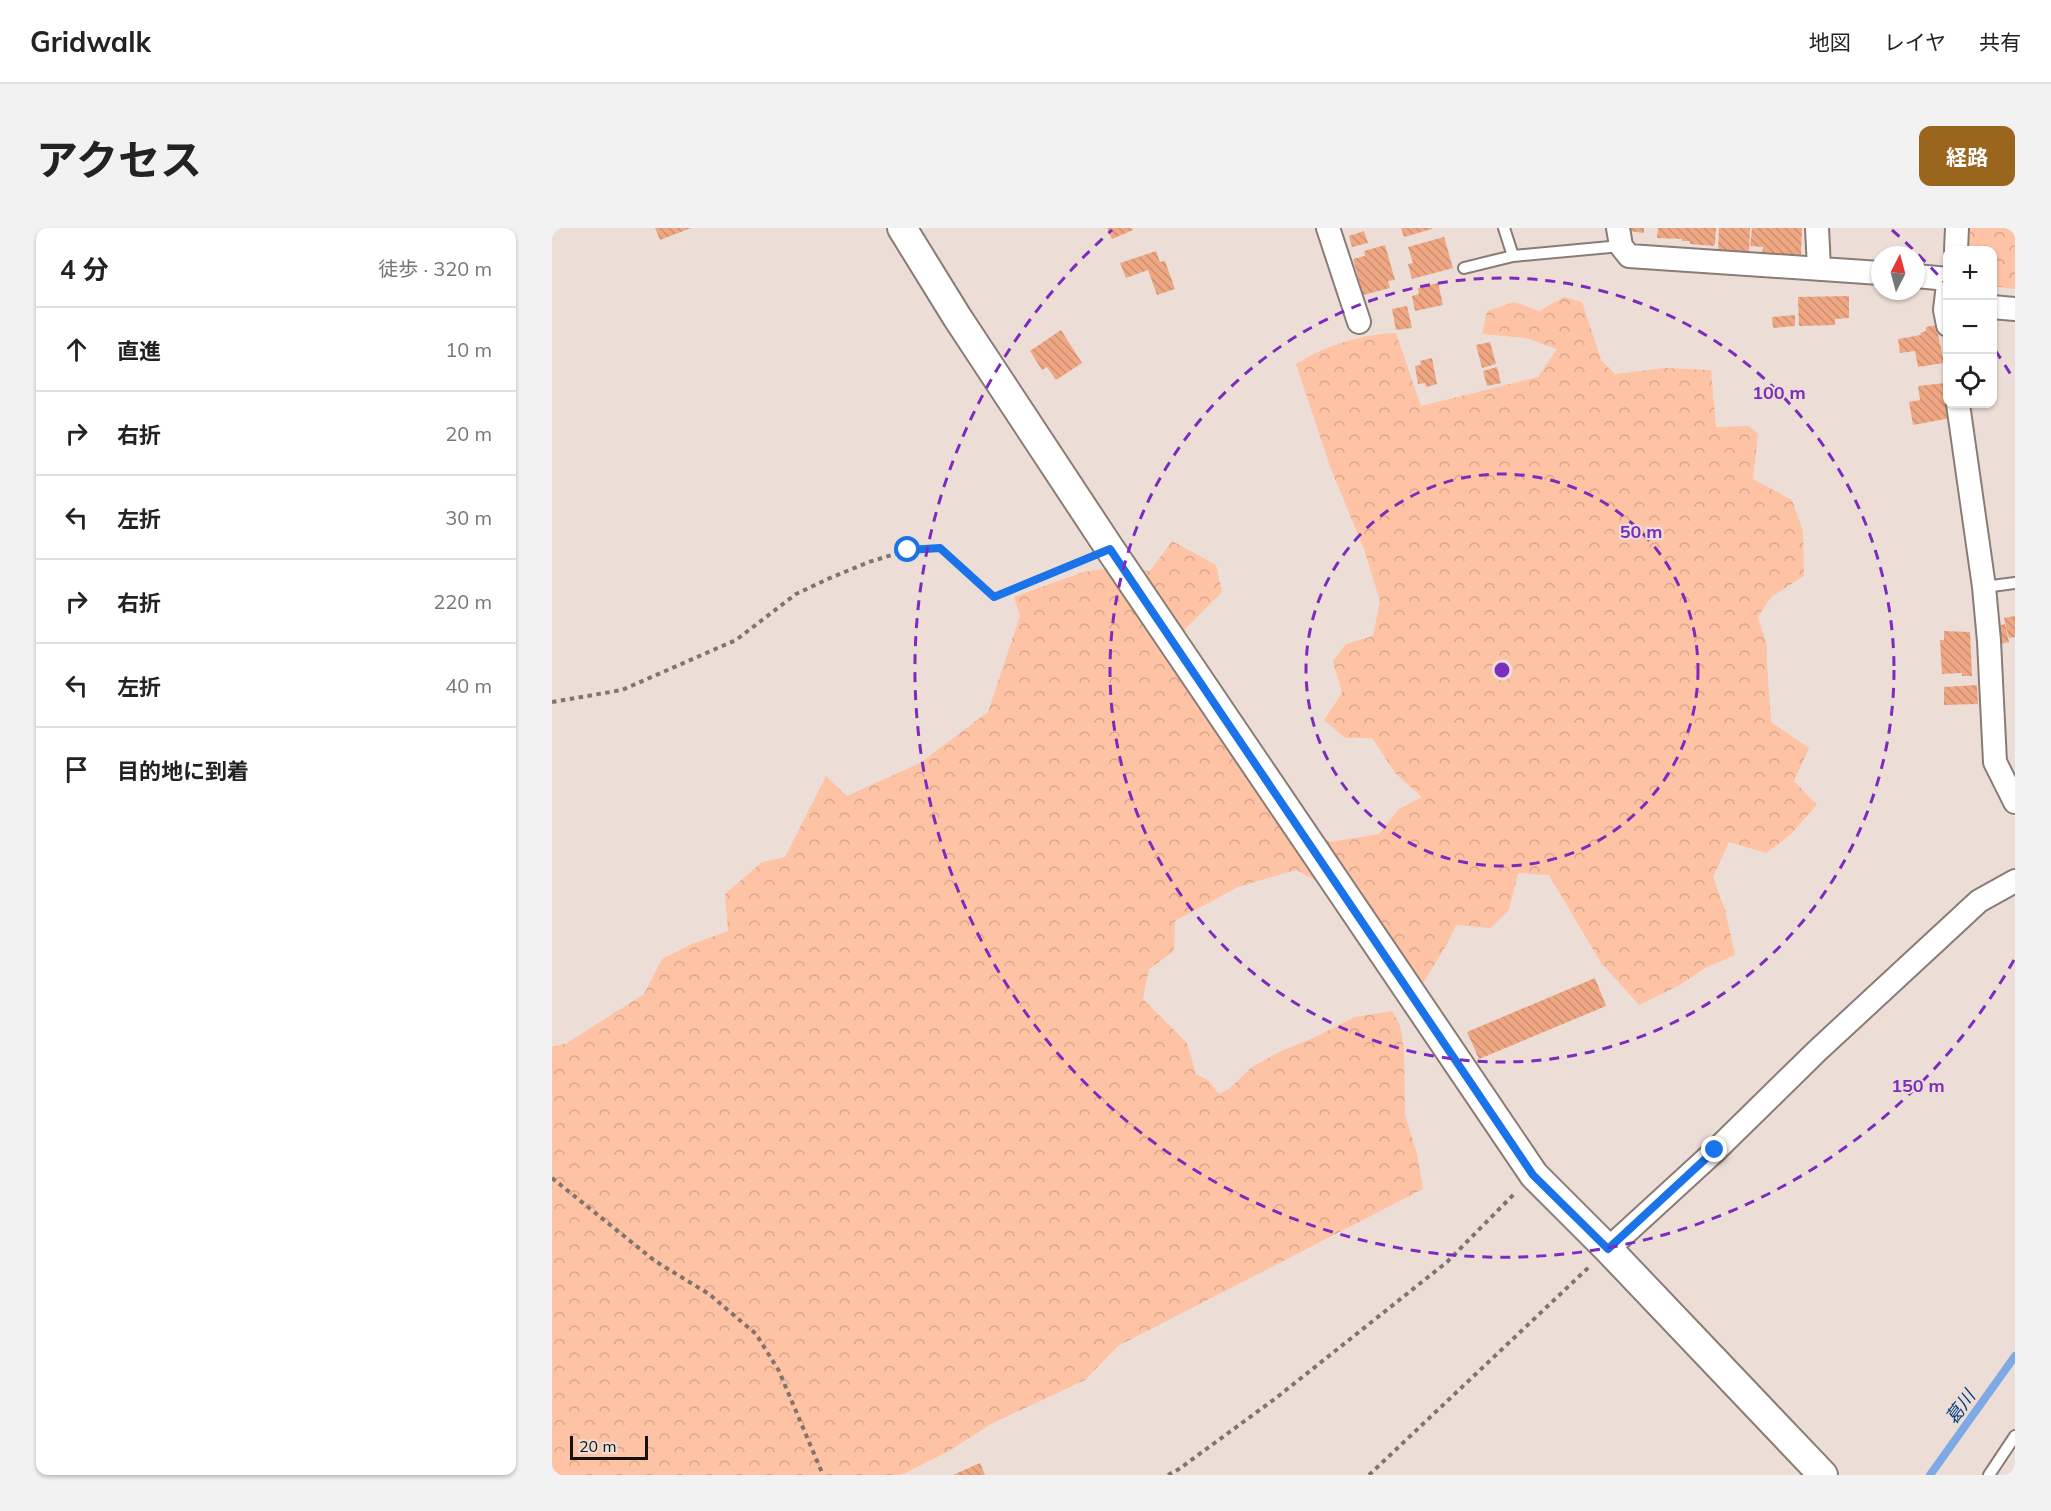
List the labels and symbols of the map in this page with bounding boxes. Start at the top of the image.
north arrow [1871,246,1925,300]
text: 100 m [1752,381,1806,404]
text: 50 m [1620,520,1662,543]
route start [894,536,920,562]
centre of rings [1492,660,1512,680]
text: 150 m [1891,1074,1945,1097]
route end [1701,1136,1727,1162]
water label: 葛川 [1940,1384,1981,1428]
scale bar [570,1433,648,1460]

